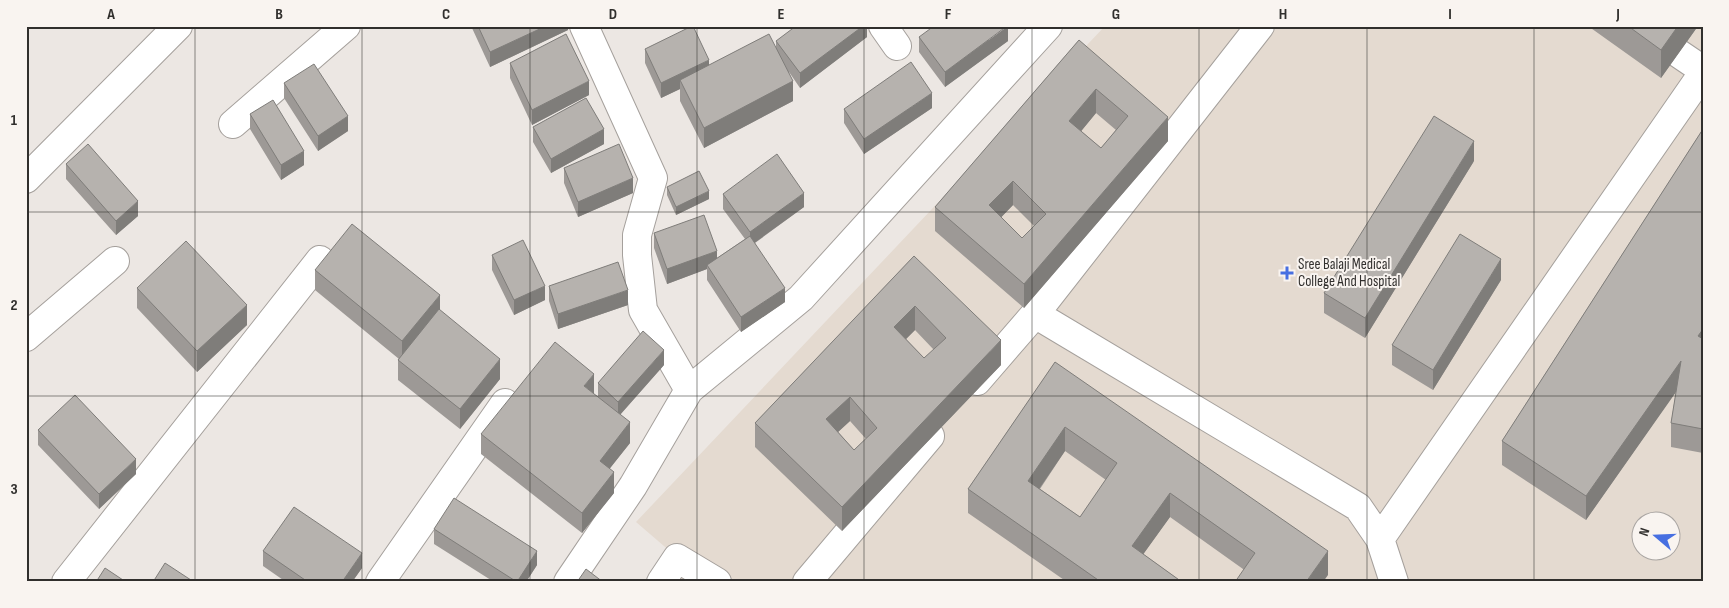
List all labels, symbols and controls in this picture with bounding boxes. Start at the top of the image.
text: A [106,5,115,24]
text: B [275,5,283,24]
text: C [442,5,450,24]
text: D [609,5,617,24]
text: E [778,5,785,24]
text: F [945,5,952,24]
text: G [1112,5,1120,24]
text: H [1279,5,1287,24]
text: I [1448,5,1452,24]
text: J [1615,5,1620,24]
text: 1 [11,111,18,130]
place label: Sree Balaji Medical College And Hospital [1298,255,1400,291]
marker: Sree Balaji Medical College And Hospital [1280,266,1294,280]
text: 2 [10,296,18,315]
text: 3 [10,480,18,499]
north arrow [1632,510,1682,560]
text: N [1635,526,1653,538]

